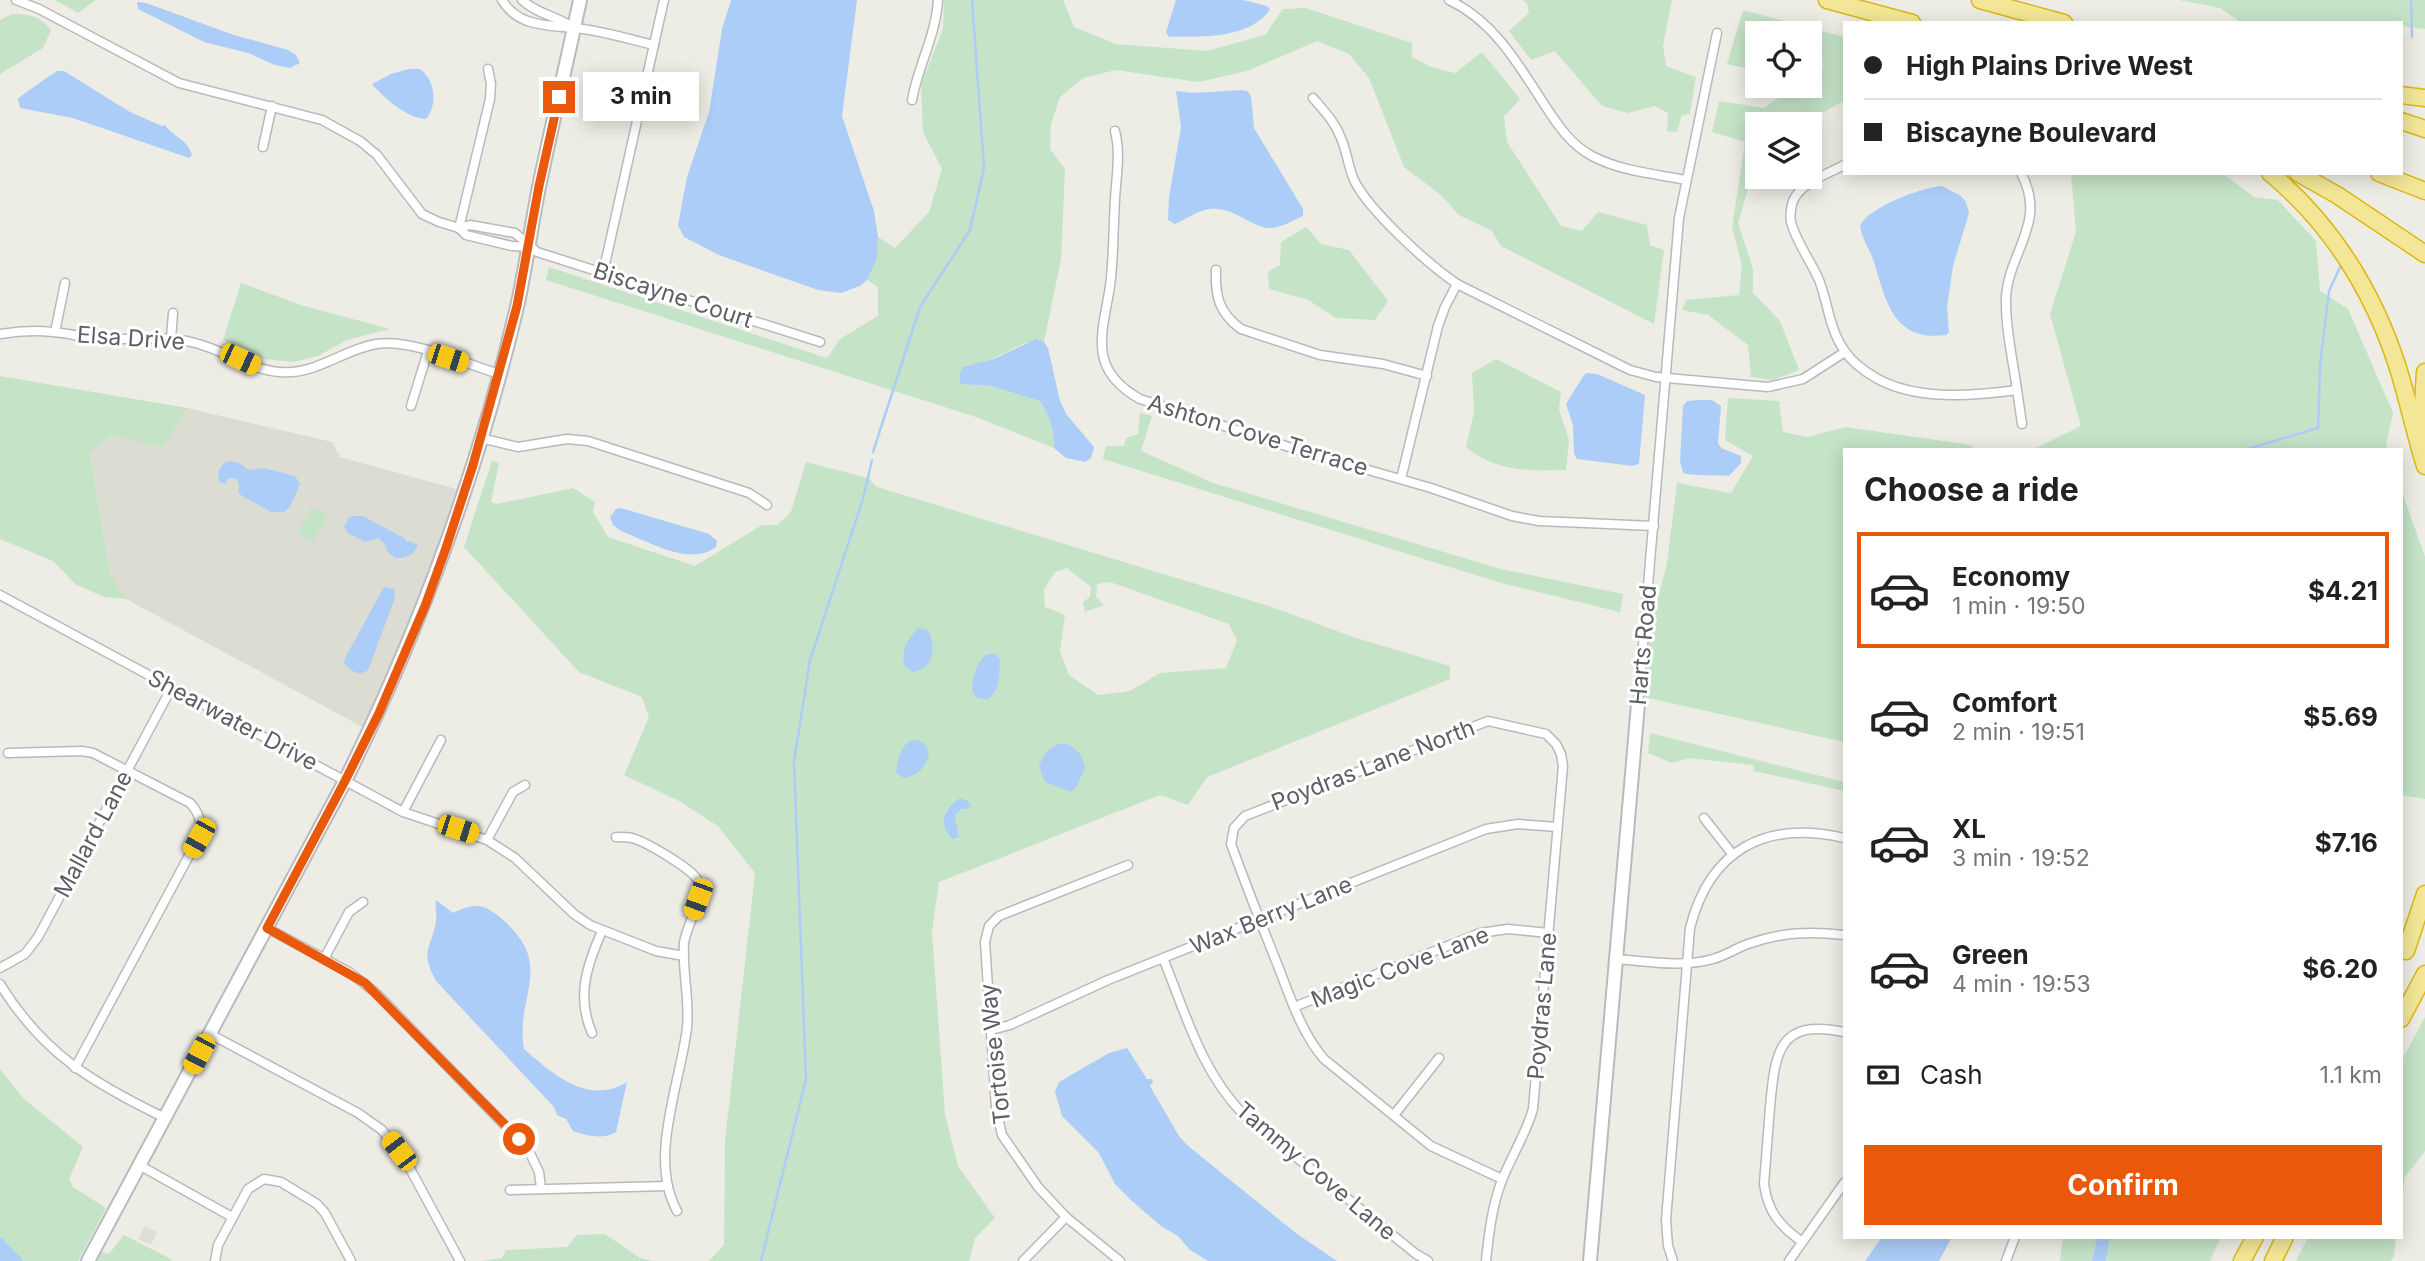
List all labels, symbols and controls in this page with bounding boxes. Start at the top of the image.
map controls [1745,21,1822,189]
button: locate [1745,21,1822,98]
text: High Plains Drive West [1906,50,2193,81]
callout: 3 min [584,72,699,122]
route end [543,81,575,113]
text: 3 min [610,82,672,110]
button: layers [1745,112,1822,189]
text: Biscayne Boulevard [1906,117,2157,148]
street label: Biscayne Court [590,256,757,334]
street label: Elsa Drive [76,320,186,356]
car [217,341,264,377]
car [425,342,472,374]
street label: Ashton Cove Terrace [1144,388,1372,482]
text: Choose a ride [1864,470,2079,509]
icon: car [1868,559,1931,622]
text: Economy [1952,561,2070,592]
text: $4.21 [2308,575,2378,606]
street label: Harts Road [1624,584,1662,706]
text: 1 min · 19:50 [1952,592,2085,620]
street label: Shearwater Drive [143,663,323,777]
icon: car [1868,685,1931,748]
text: Comfort [1952,687,2057,718]
text: $5.69 [2303,701,2378,732]
street label: Poydras Lane North [1267,713,1479,817]
text: 2 min · 19:51 [1952,718,2085,746]
street label: Mallard Lane [48,766,138,902]
icon: car [1868,811,1931,874]
car [435,813,482,845]
text: XL [1952,813,1986,844]
car [180,815,219,861]
text: $7.16 [2315,827,2378,858]
text: 3 min · 19:52 [1952,844,2090,872]
street label: Wax Berry Lane [1186,870,1356,960]
car [681,876,716,922]
street label: Magic Cove Lane [1307,920,1493,1014]
street label: Poydras Lane [1522,931,1562,1081]
icon: car [1868,937,1931,1000]
text: Green [1952,939,2029,970]
text: $6.20 [2302,953,2378,984]
text: 4 min · 19:53 [1952,970,2091,998]
street label: Tortoise Way [974,982,1016,1126]
car [180,1031,219,1077]
icon: cash [1864,1056,1902,1094]
text: Cash [1920,1059,1983,1090]
text: 1.1 km [2319,1061,2382,1089]
street label: Tammy Cove Lane [1230,1096,1402,1246]
route start [503,1123,535,1155]
car [378,1128,421,1174]
button: Confirm [1864,1145,2382,1225]

